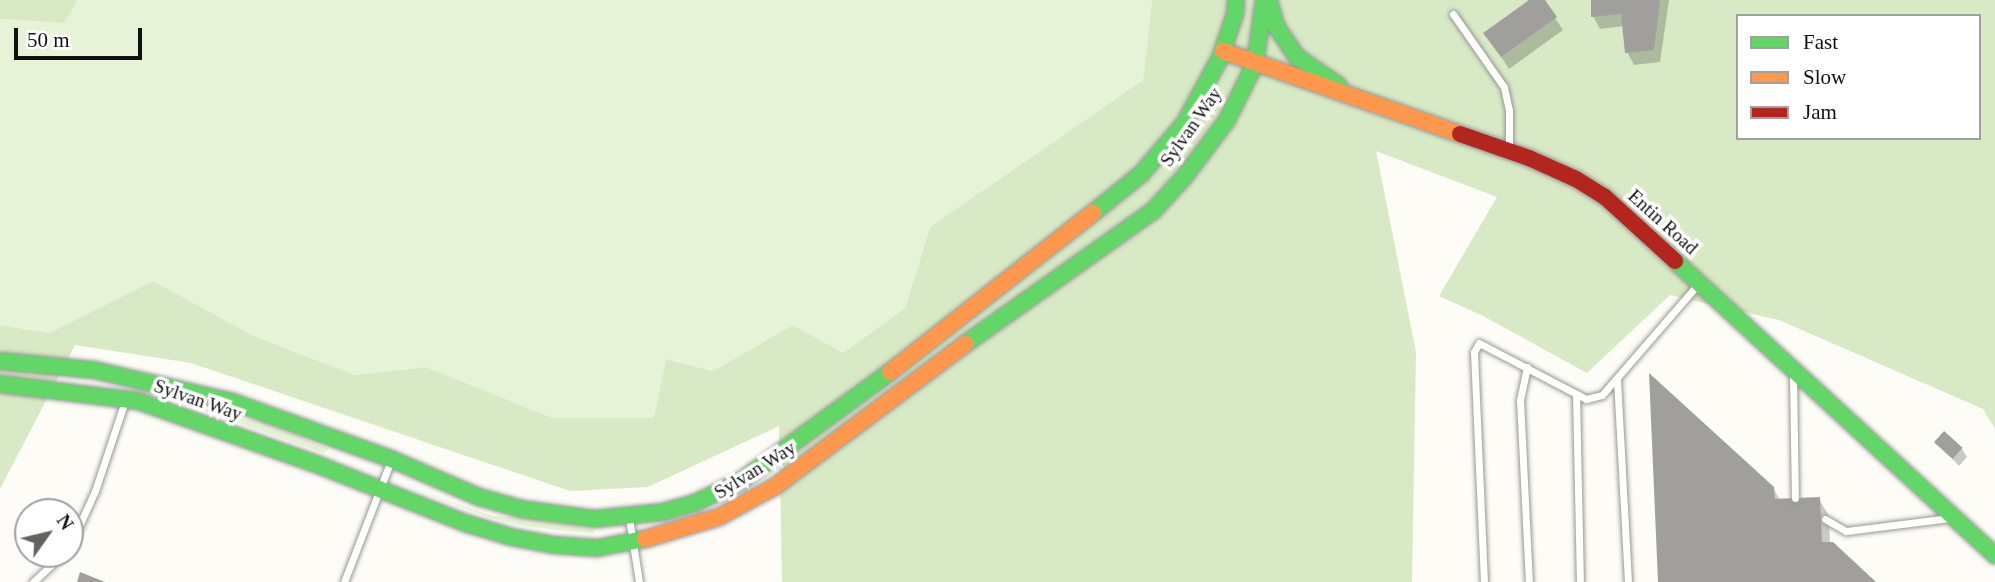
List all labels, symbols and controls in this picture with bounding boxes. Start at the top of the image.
scale bar [18,14,145,58]
legend [1736,14,1981,140]
text: 50 m [27,28,70,52]
text: Fast [1803,30,1838,54]
text: Slow [1803,65,1846,89]
street label: Sylvan Way [1155,83,1227,171]
text: Jam [1803,100,1837,124]
street label: Entin Road [1623,185,1703,259]
street label: Sylvan Way [151,374,245,426]
street label: Sylvan Way [710,436,800,504]
north arrow [14,498,84,568]
text: N [53,511,78,534]

